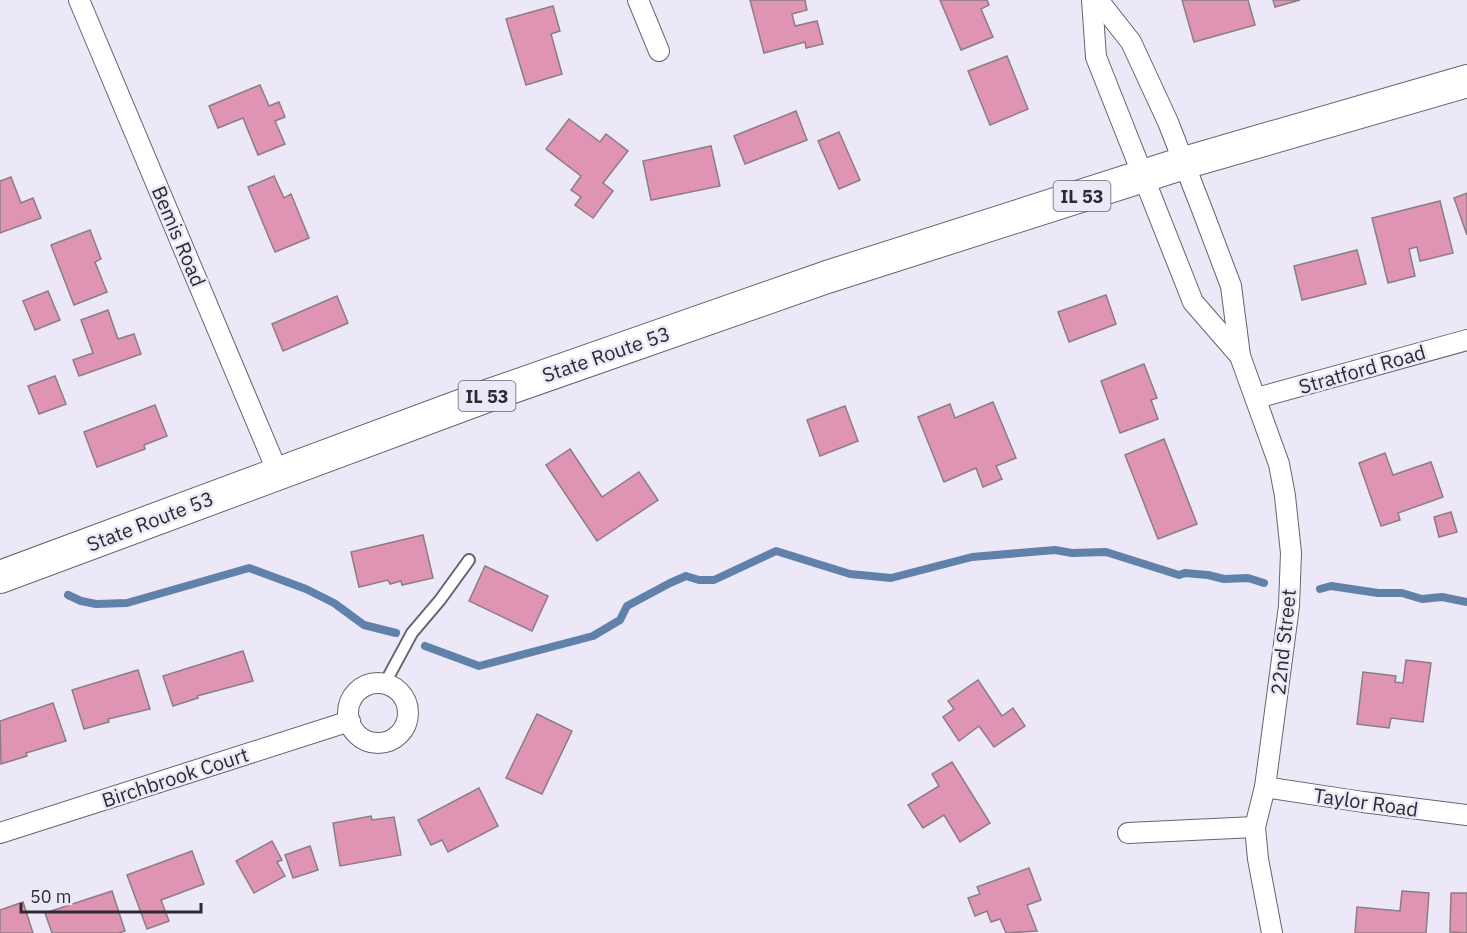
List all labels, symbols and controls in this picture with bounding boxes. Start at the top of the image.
street label: Bemis Road [146,181,212,291]
road number: IL 53 [1054,181,1110,211]
street label: State Route 53 [538,319,674,389]
street label: Stratford Road [1296,338,1428,400]
road number: IL 53 [458,381,516,411]
street label: State Route 53 [83,484,217,558]
street label: 22nd Street [1264,588,1302,696]
street label: Birchbrook Court [98,741,252,813]
street label: Taylor Road [1312,781,1420,823]
scale bar [21,876,201,914]
text: 50 m [30,885,72,908]

